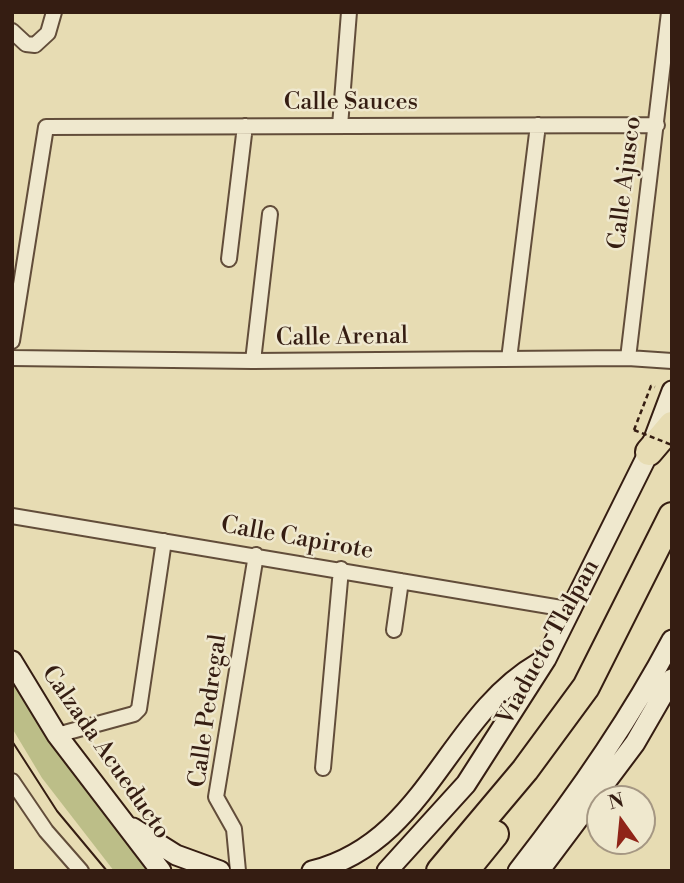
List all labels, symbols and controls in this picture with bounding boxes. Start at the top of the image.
street label: Calle Sauces [284,89,418,117]
street label: Calle Ajusco [604,115,648,251]
street label: Calle Arenal [276,322,408,354]
street label: Calle Capirote [219,511,375,567]
street label: Viaducto Tlalpan [492,555,606,731]
street label: Calle Pedregal [184,632,234,790]
street label: Calzada Acueducto [34,661,176,845]
north arrow [586,785,656,855]
text: N [606,788,626,815]

